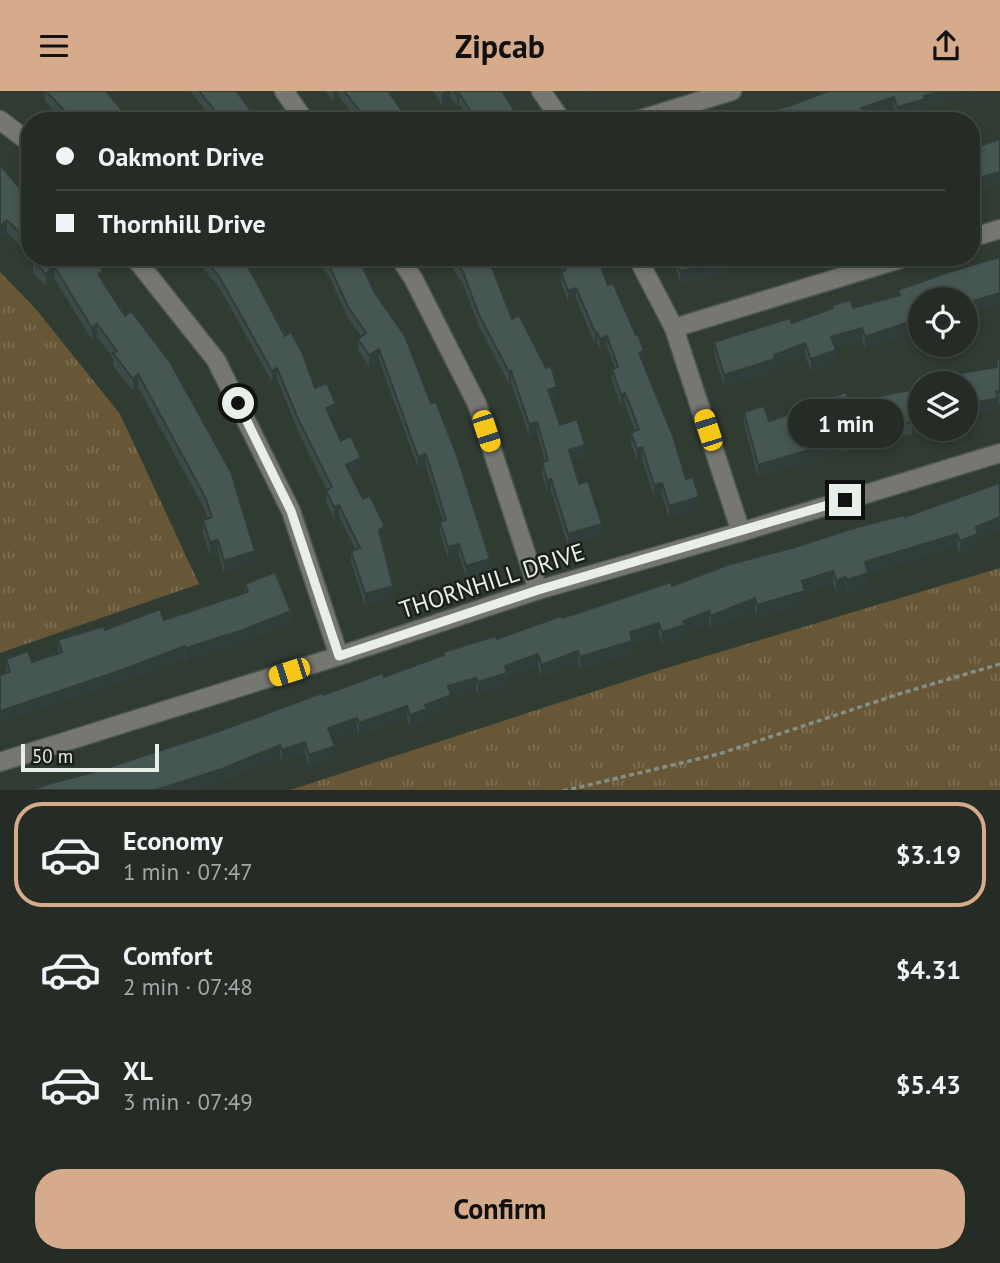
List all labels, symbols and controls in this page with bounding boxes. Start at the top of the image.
text: Zipcab [455,25,545,67]
icon: menu [35,27,73,65]
icon: share [927,27,965,65]
text: Oakmont Drive [98,140,264,173]
text: Thornhill Drive [98,207,266,240]
map controls [908,287,978,441]
button: locate [908,287,978,357]
button: layers [908,371,978,441]
route start [222,387,254,419]
callout: 1 min [787,399,903,447]
car [692,407,725,453]
car [470,408,503,454]
text: 1 min [818,409,874,438]
route end [829,484,861,516]
street label: THORNHILL DRIVE [395,536,588,625]
car [266,656,313,688]
scale bar [21,741,159,773]
text: 50 m [32,744,73,768]
icon: car [39,823,102,886]
text: Economy [123,824,223,857]
text: $3.19 [896,838,961,871]
text: 1 min · 07:47 [123,857,253,886]
icon: car [39,938,102,1001]
text: Comfort [123,939,213,972]
text: $4.31 [896,953,961,986]
text: 2 min · 07:48 [123,972,253,1001]
icon: car [39,1053,102,1116]
text: XL [123,1054,153,1087]
text: $5.43 [896,1068,961,1101]
text: 3 min · 07:49 [123,1087,253,1116]
button: Confirm [35,1169,965,1249]

